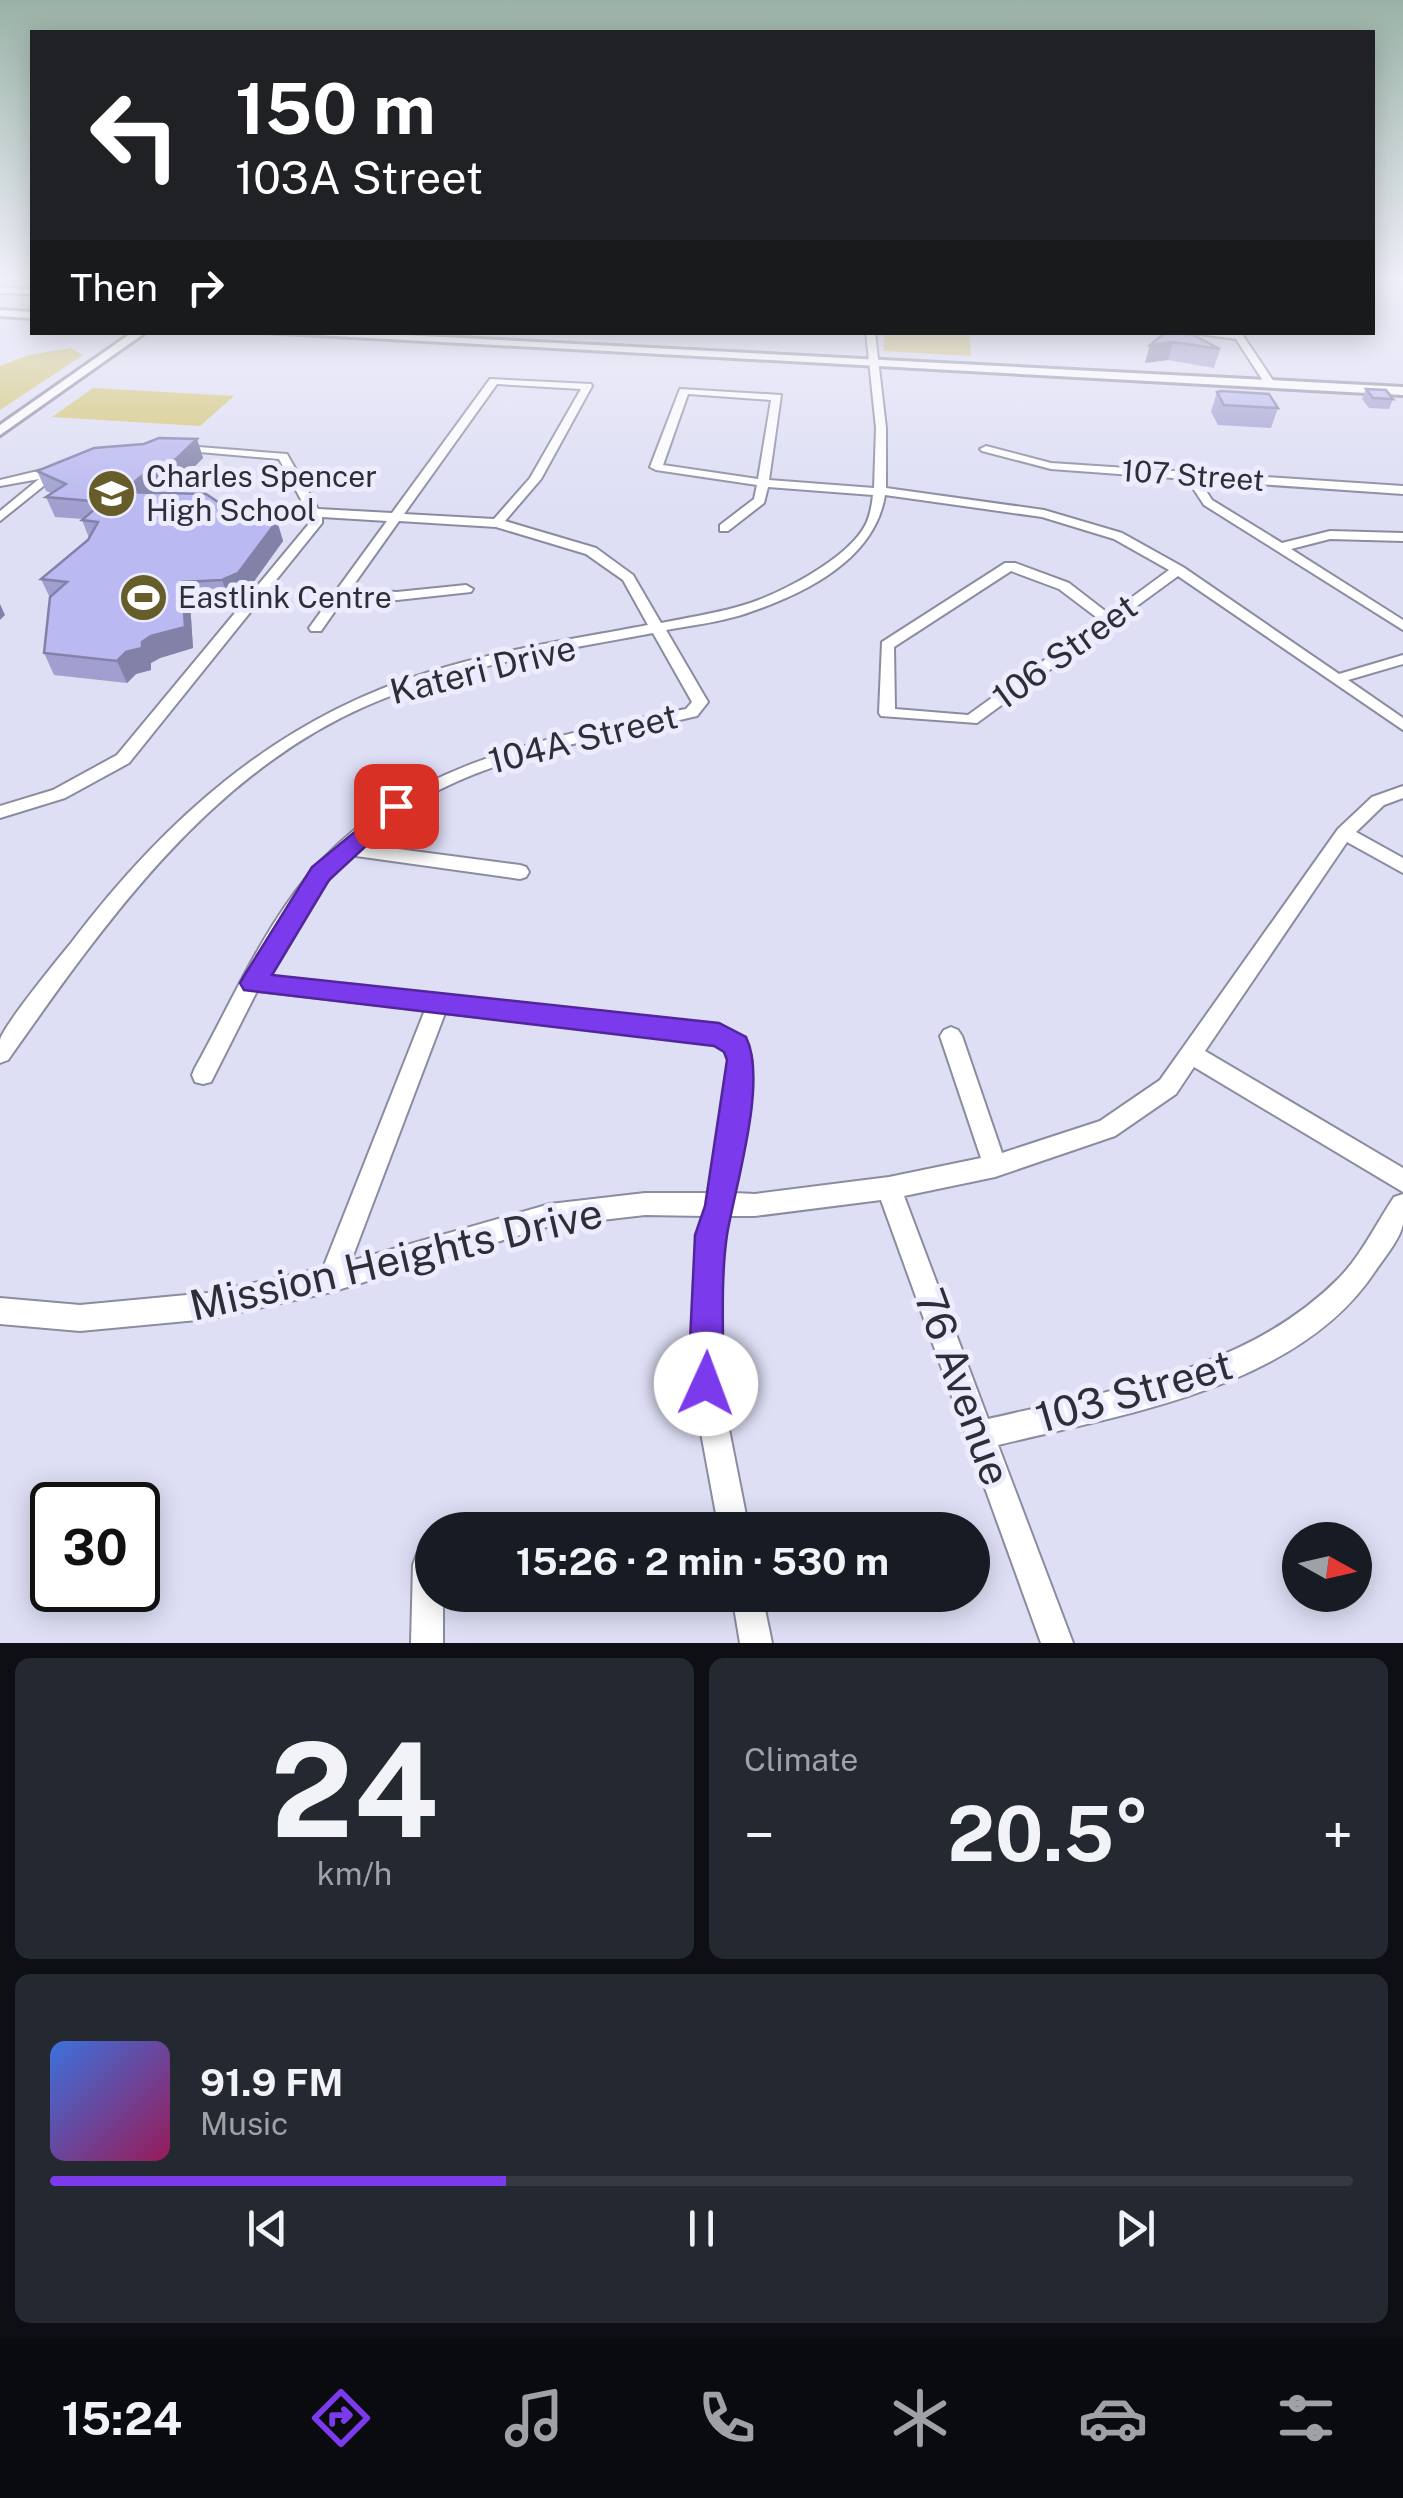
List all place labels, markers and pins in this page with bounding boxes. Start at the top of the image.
place label: Charles Spencer High School [146,458,377,528]
school or university icon: Charles Spencer High School [85,468,137,520]
sports icon: Eastlink Centre [117,572,169,624]
place label: Eastlink Centre [178,579,392,615]
pin [354,764,439,849]

